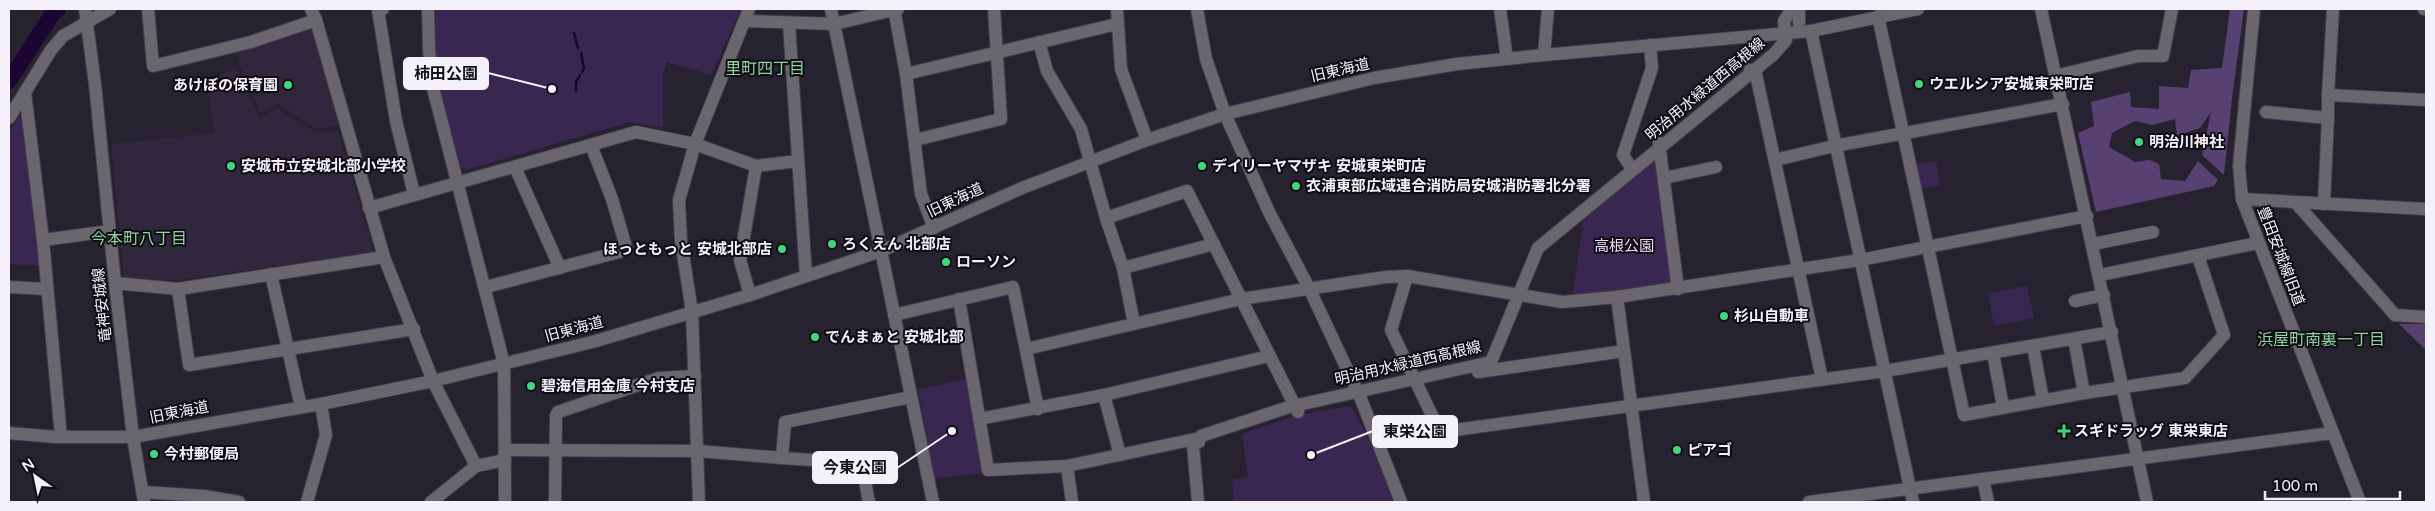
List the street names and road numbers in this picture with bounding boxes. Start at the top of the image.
street label: 明治用水緑道西高根線 [1642,34,1768,144]
street label: 旧東海道 [1309,54,1371,86]
street label: 旧東海道 [924,179,986,221]
street label: 豊田安城線旧道 [2254,204,2308,308]
street label: 竜神安城線 [89,267,115,343]
street label: 旧東海道 [543,313,605,345]
street label: 明治用水緑道西高根線 [1333,337,1483,389]
street label: 旧東海道 [148,397,210,427]

